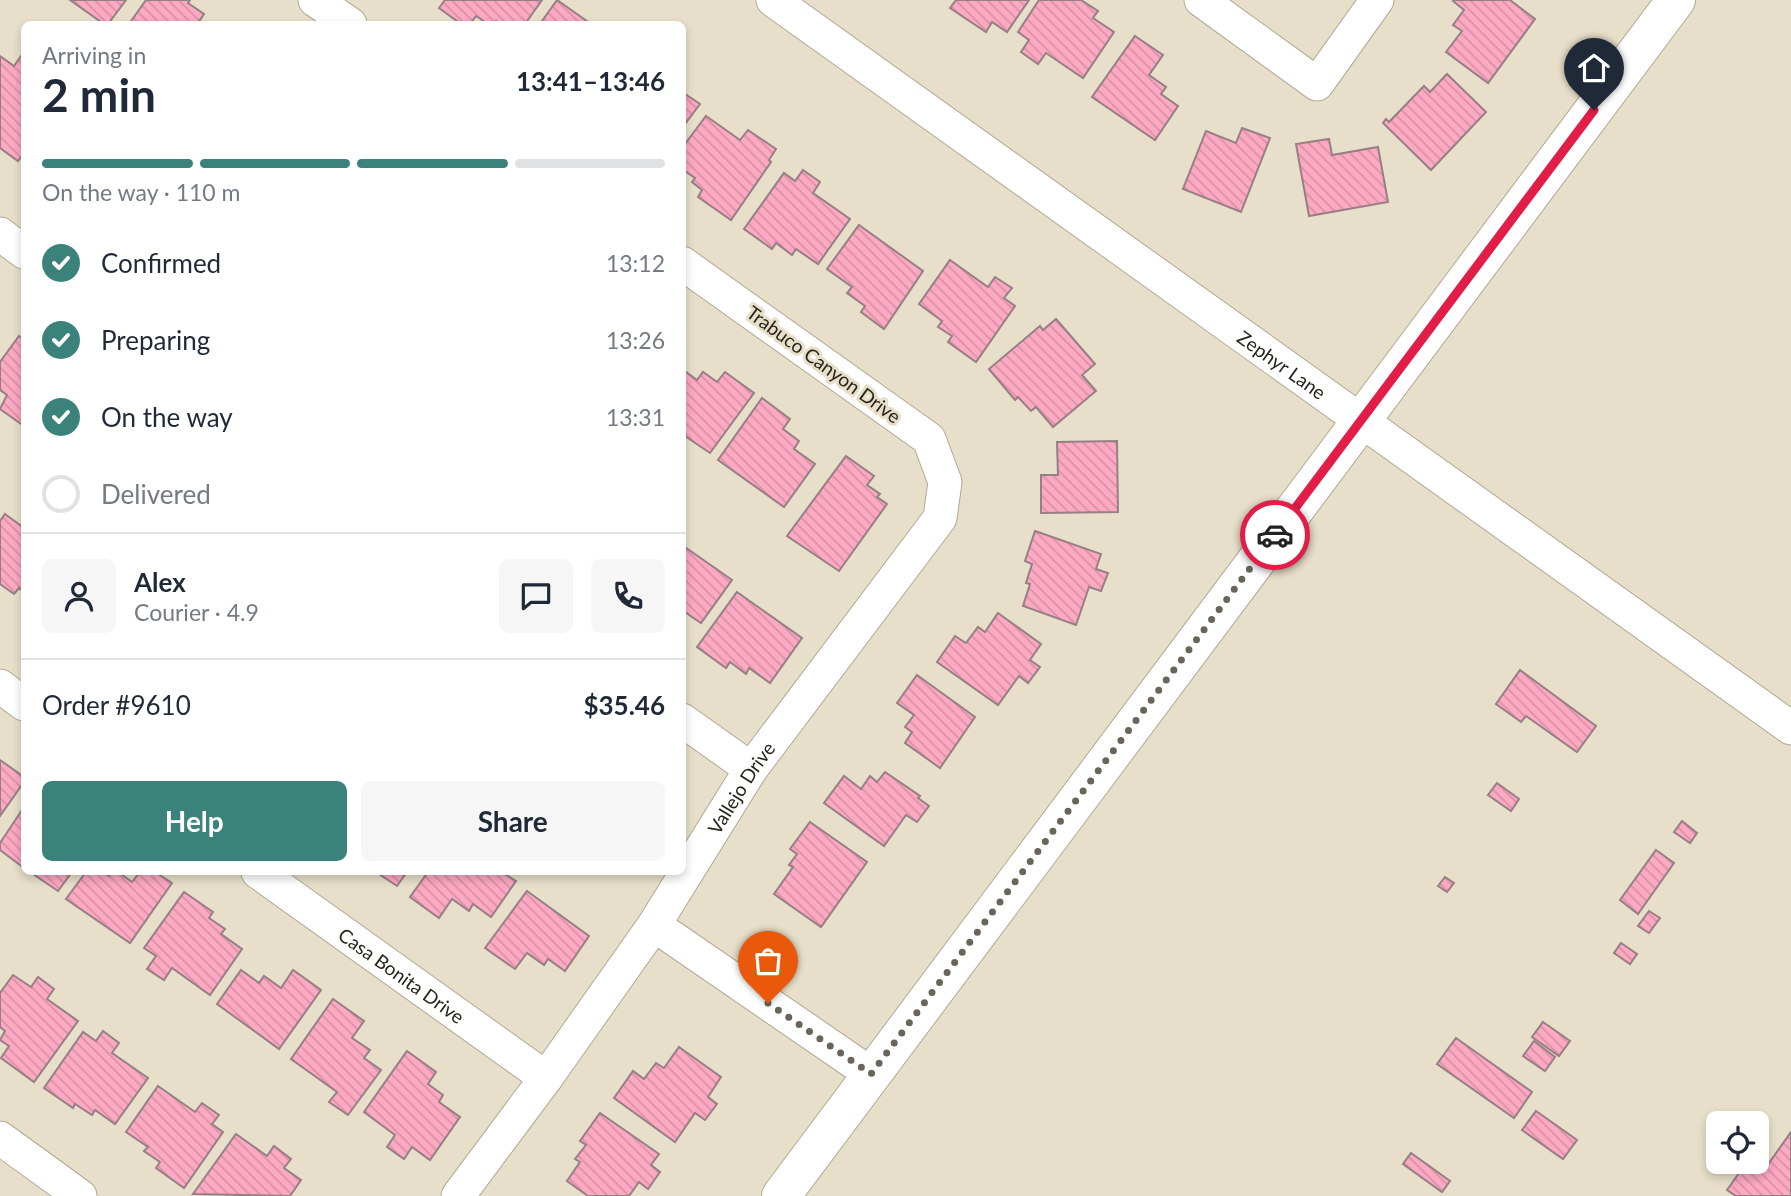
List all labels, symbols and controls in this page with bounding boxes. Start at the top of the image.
pin [1564,38,1624,110]
text: Arriving in [42,41,146,69]
icon: home [1575,49,1613,87]
text: 13:41–13:46 [516,65,665,97]
text: 2 min [42,67,156,122]
text: On the way · 110 m [42,178,241,206]
icon: check [42,244,80,282]
text: Confirmed [101,247,221,279]
text: 13:12 [606,249,665,277]
street label: Trabuco Canyon Drive [743,300,905,428]
icon: check [42,321,80,359]
text: Preparing [101,324,210,356]
street label: Zephyr Lane [1234,325,1331,403]
text: 13:26 [606,326,665,354]
icon: check [42,398,80,436]
text: On the way [101,401,233,433]
text: 13:31 [606,403,665,431]
text: Delivered [101,478,211,510]
courier [1240,500,1310,570]
icon: car [1256,516,1294,554]
button: person [42,559,116,633]
button: chat [499,559,573,633]
button: phone [591,559,665,633]
text: Alex [134,566,186,598]
text: Courier · 4.9 [134,598,259,626]
text: Order #9610 [42,689,191,721]
text: $35.46 [583,689,665,721]
street label: Vallejo Drive [702,737,779,838]
button: Help [42,781,347,861]
button: Share [361,781,665,861]
street label: Casa Bonita Drive [335,922,469,1028]
pin [738,931,798,1003]
icon: bag [749,942,787,980]
map controls [1706,1111,1769,1174]
button: locate [1706,1111,1769,1174]

